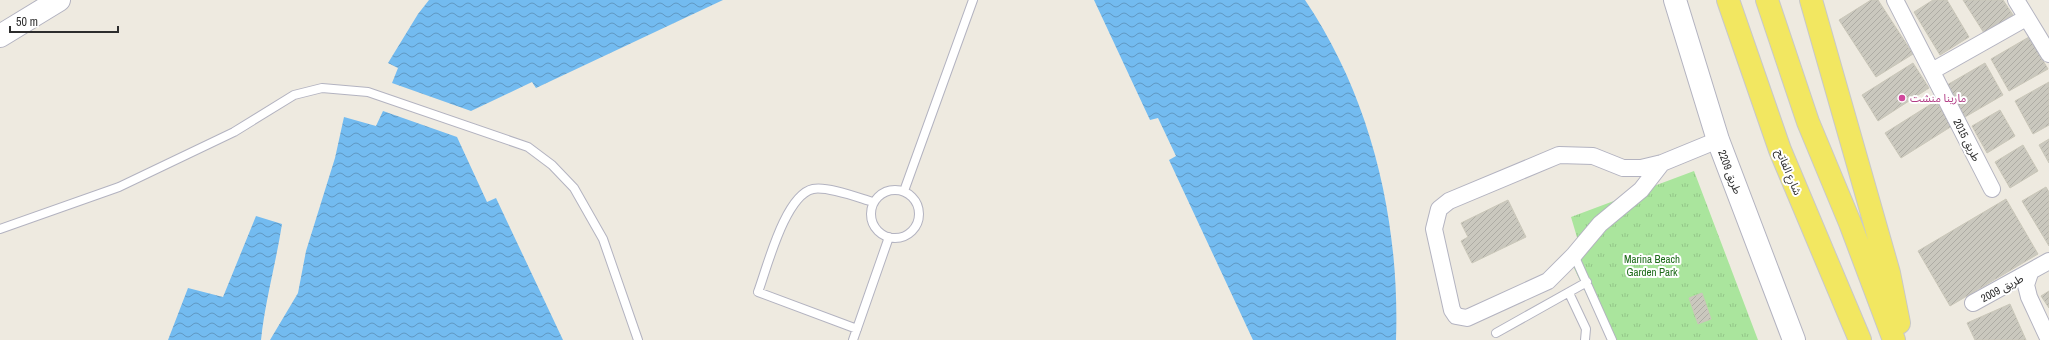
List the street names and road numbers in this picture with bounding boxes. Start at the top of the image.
street label: طريق 2015 [1950,116,1984,164]
street label: شارع الفاتح [1772,147,1805,198]
street label: طريق 2209 [1715,148,1745,196]
street label: طريق 2009 [1978,271,2026,305]

